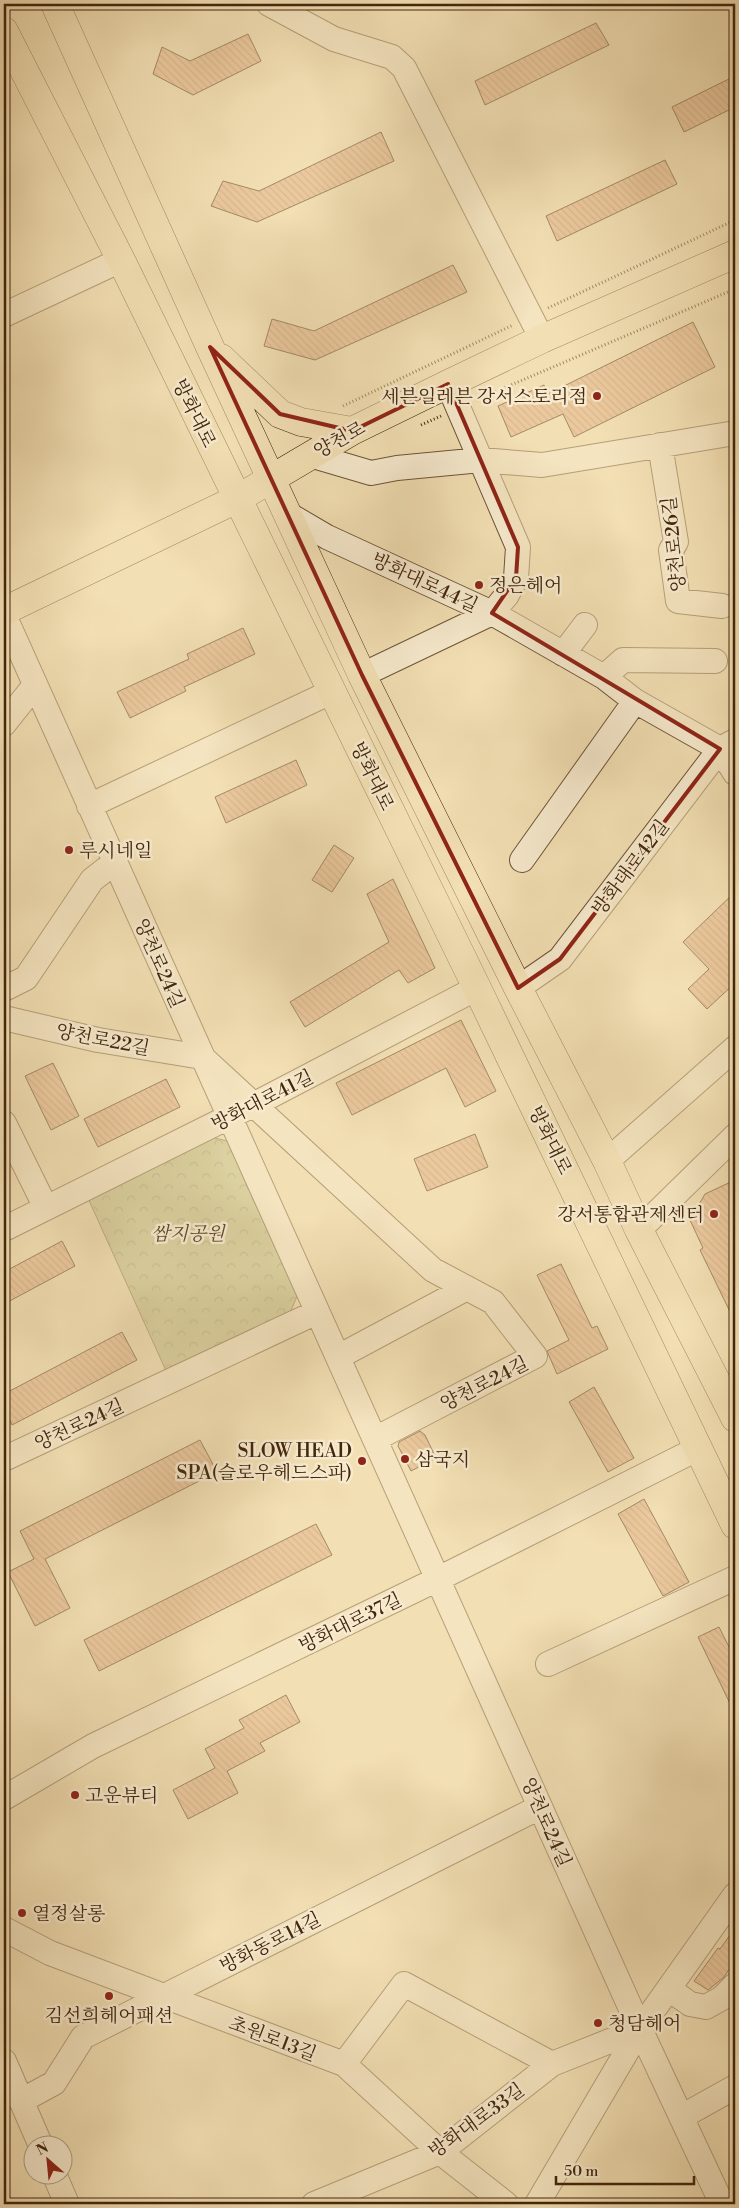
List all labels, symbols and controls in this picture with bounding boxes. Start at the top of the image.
street label: 방화대로 [167,375,221,452]
place label: 세븐일레븐 강서스토리점 [381,385,587,409]
marker: 세븐일레븐 강서스토리점 [591,390,603,402]
street label: 양천로 [310,416,369,464]
street label: 양천로26길 [657,495,691,593]
street label: 방화대로44길 [367,548,482,618]
place label: 정은헤어 [489,574,562,598]
marker: 정은헤어 [473,579,485,591]
street label: 방화대로 [345,738,399,815]
street label: 방화대로42길 [587,815,675,920]
place label: 루시네일 [79,839,152,863]
marker: 루시네일 [63,844,75,856]
street label: 양천로24길 [129,915,190,1012]
street label: 양천로22길 [54,1019,152,1061]
street label: 방화대로41길 [207,1065,317,1137]
street label: 방화대로 [523,1102,577,1179]
place label: 강서통합관제센터 [557,1203,704,1227]
marker: 강서통합관제센터 [708,1208,720,1220]
park label: 쌈지공원 [151,1222,226,1246]
street label: 양천로24길 [436,1351,533,1416]
street label: 양천로24길 [31,1394,128,1456]
place label: SLOW HEAD SPA(슬로우헤드스파) [177,1439,352,1485]
place label: 삼국지 [415,1448,470,1472]
marker: 삼국지 [399,1453,411,1465]
marker: SLOW HEAD SPA(슬로우헤드스파) [356,1455,368,1467]
street label: 방화대로37길 [295,1588,406,1658]
street label: 양천로24길 [516,1774,577,1871]
place label: 고운뷰티 [85,1784,158,1808]
marker: 고운뷰티 [69,1789,81,1801]
place label: 열정살롱 [32,1902,105,1926]
marker: 열정살롱 [16,1907,28,1919]
street label: 방화동로14길 [216,1907,325,1979]
marker: 김선희헤어패션 [103,1990,115,2002]
place label: 김선희헤어패션 [45,2004,173,2028]
street label: 초원로13길 [225,2011,320,2067]
place label: 청담헤어 [608,2012,681,2036]
marker: 청담헤어 [592,2017,604,2029]
street label: 방화대로33길 [424,2078,529,2164]
north arrow [22,2136,72,2186]
text: N [34,2139,52,2160]
scale bar [556,2153,694,2185]
text: 50 m [564,2162,598,2181]

